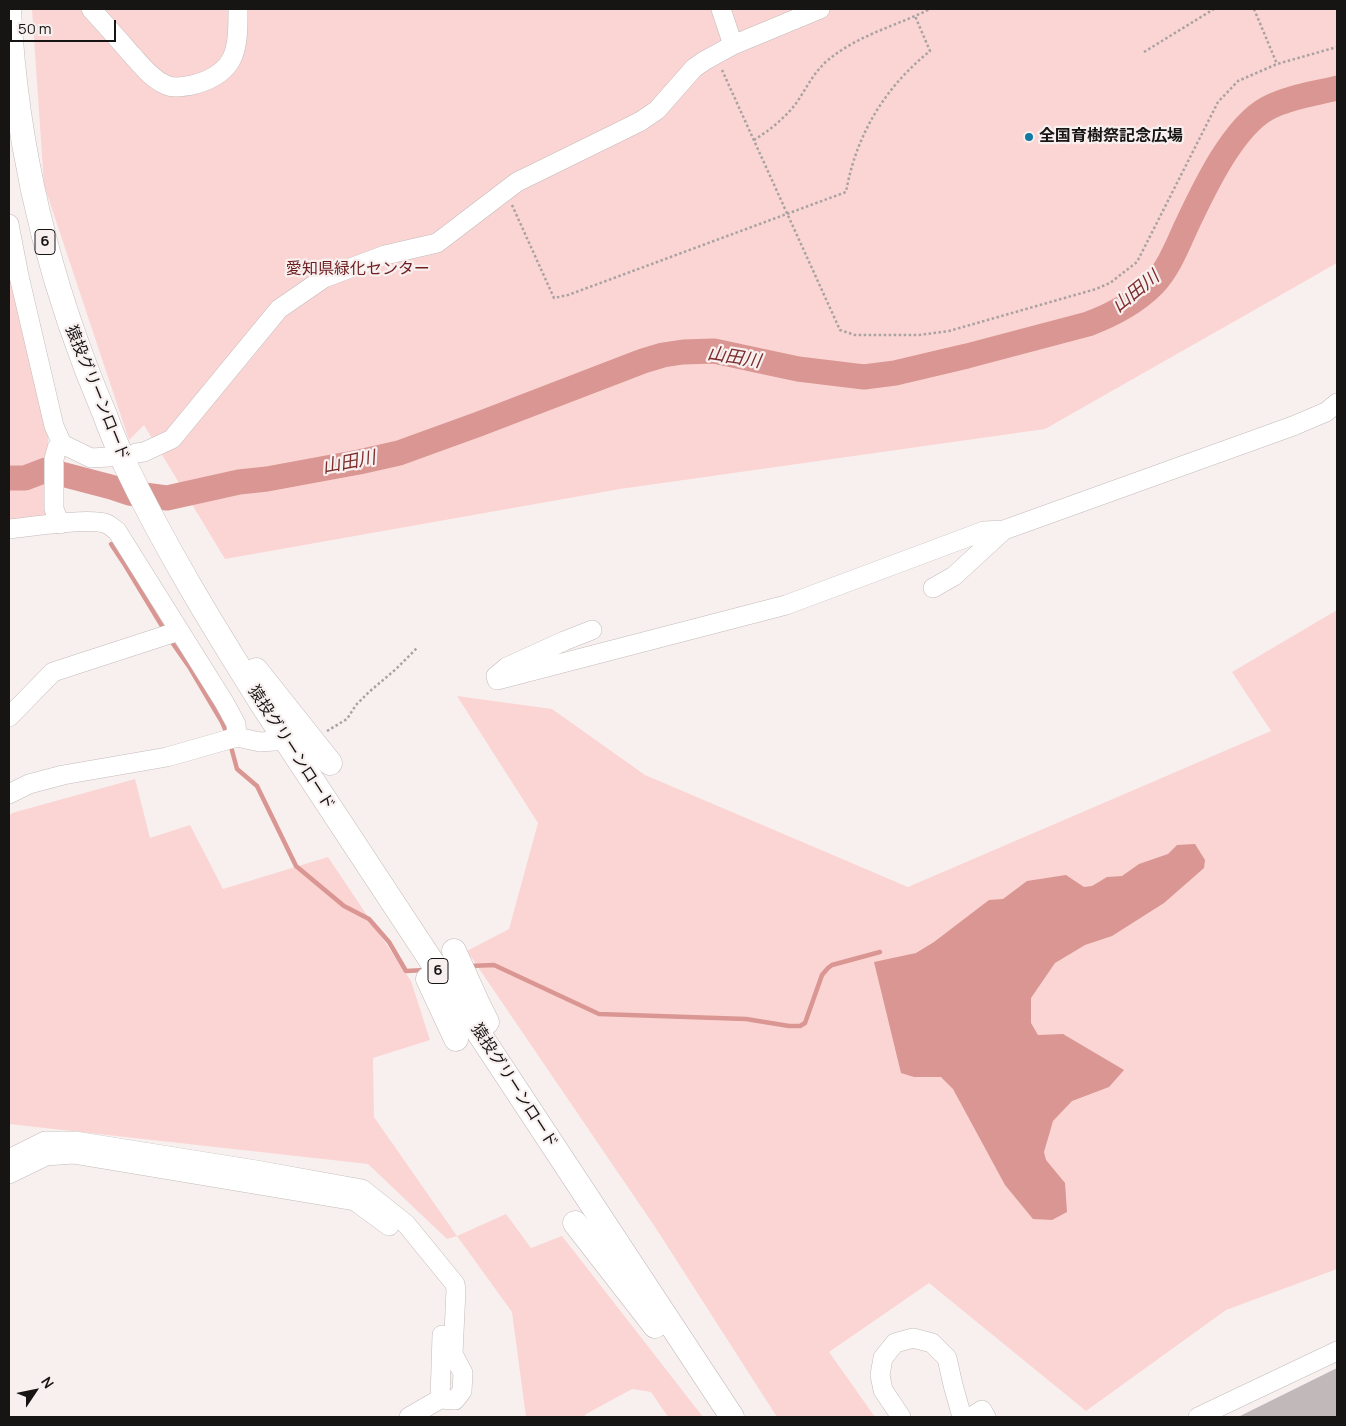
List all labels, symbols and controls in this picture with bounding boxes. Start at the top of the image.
scale bar [12,10,119,42]
text: 50 m [18,18,52,39]
place label: 全国育樹祭記念広場 [1039,127,1183,147]
marker: 全国育樹祭記念広場 [1023,131,1035,143]
road number: 6 [35,230,55,254]
park label: 愛知県緑化センター [286,260,430,280]
water label: 山田川 [1108,267,1164,317]
street label: 猿投グリーンロード [61,323,133,463]
water label: 山田川 [706,343,762,373]
water label: 山田川 [320,447,378,479]
street label: 猿投グリーンロード [244,682,338,814]
road number: 6 [428,958,448,984]
street label: 猿投グリーンロード [467,1020,561,1152]
north arrow [10,1366,60,1416]
text: N [37,1373,59,1392]

